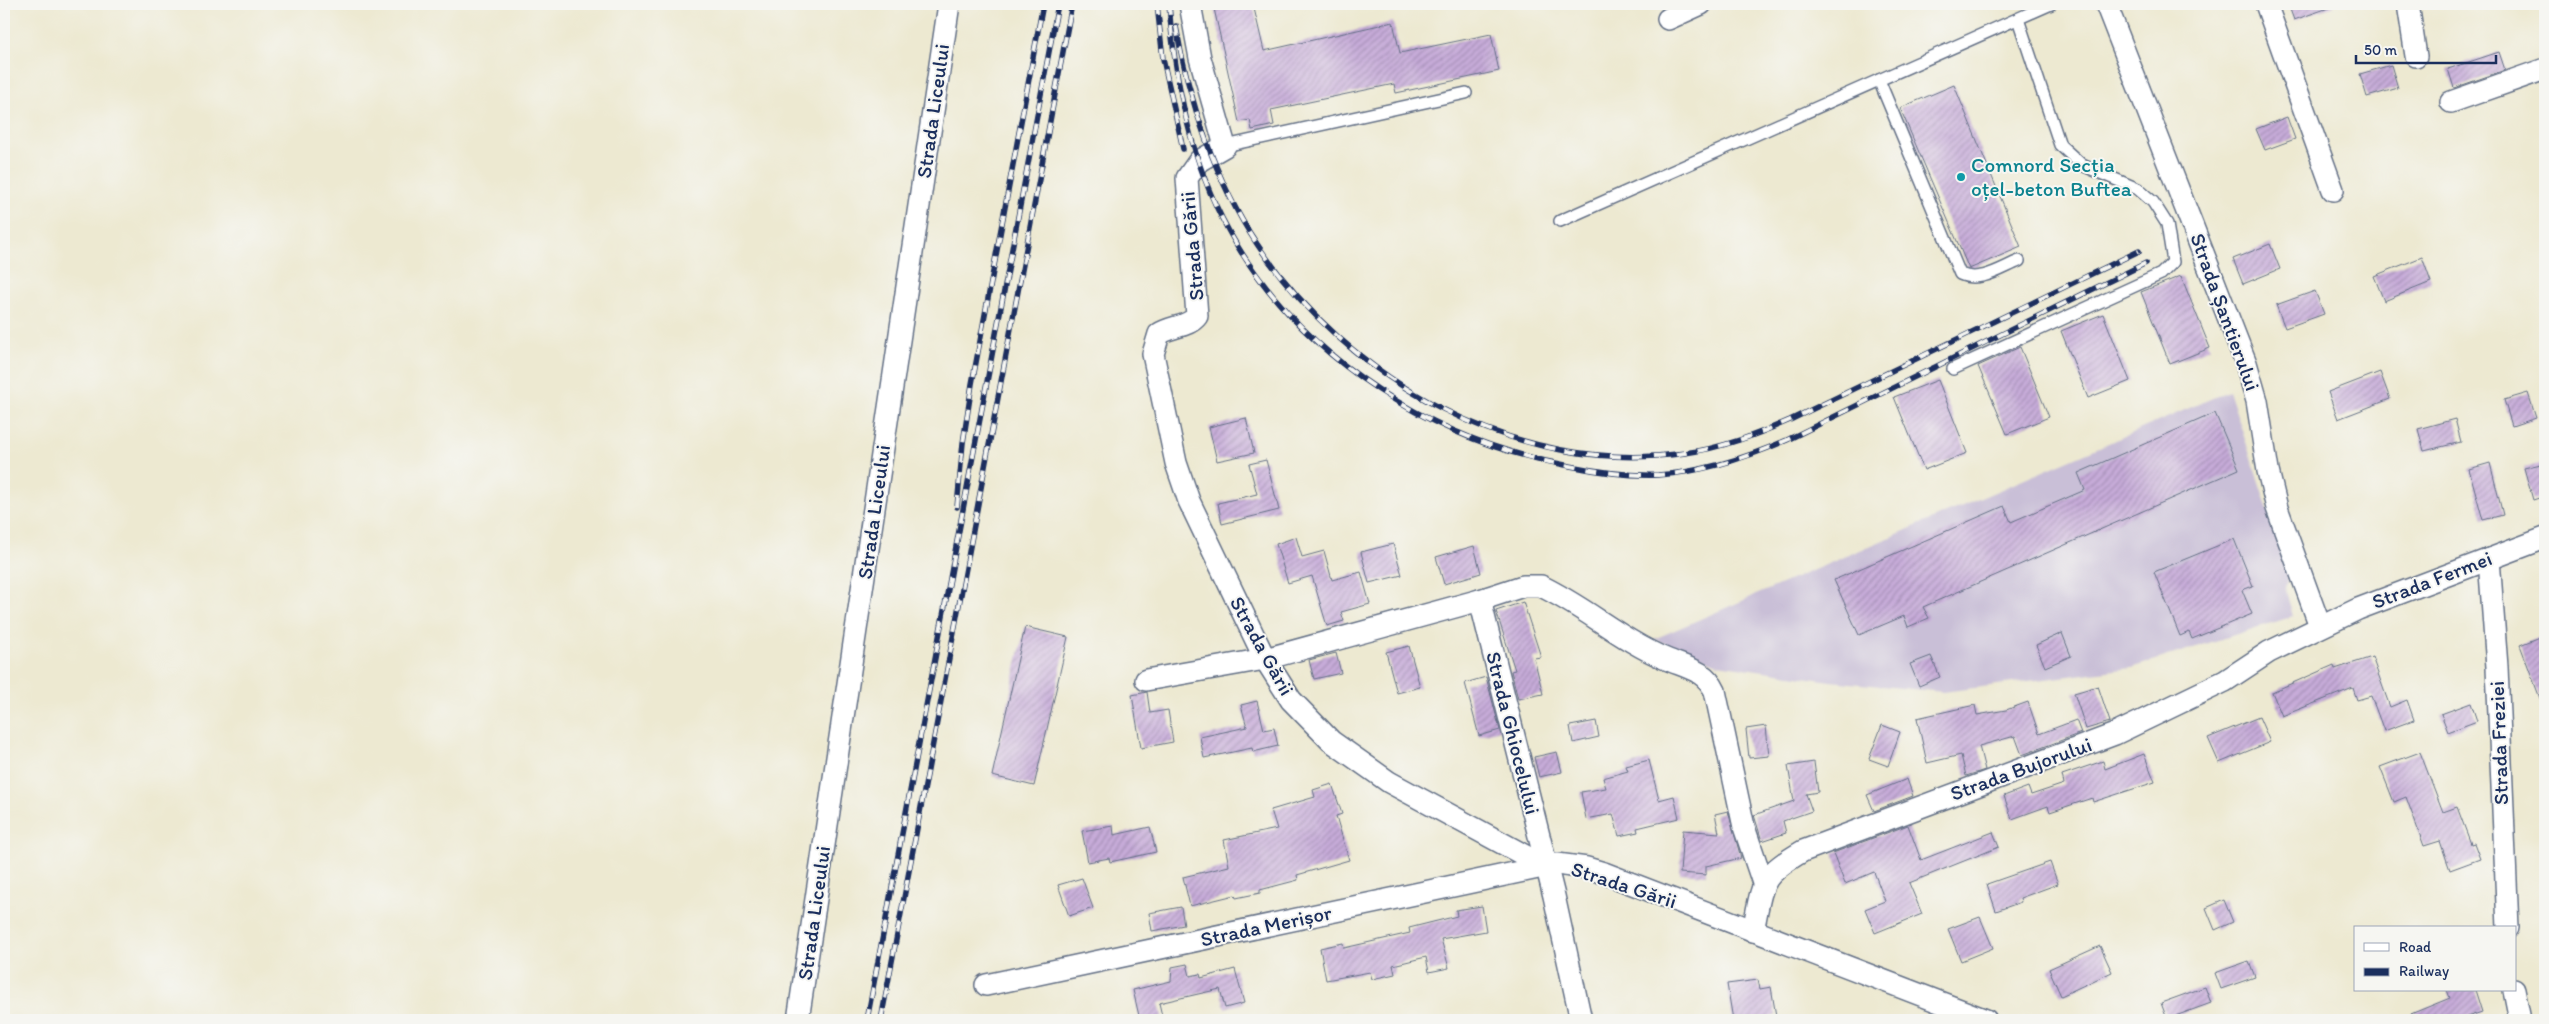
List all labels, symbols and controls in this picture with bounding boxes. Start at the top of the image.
scale bar [2356,32,2496,64]
text: 50 m [2364,41,2397,59]
street label: Strada Liceului [911,42,954,180]
place label: Comnord Secția oțel-beton Buftea [1971,152,2132,201]
marker: Comnord Secția oțel-beton Buftea [1955,171,1967,183]
street label: Strada Gării [1174,190,1209,302]
street label: Strada Șantierului [2185,230,2266,394]
street label: Strada Liceului [852,443,895,581]
street label: Strada Fermei [2368,545,2495,614]
street label: Strada Gării [1225,592,1300,700]
street label: Strada Ghiocelului [1481,649,1546,817]
street label: Strada Freziei [2484,680,2513,806]
street label: Strada Bujorului [1947,731,2095,806]
street label: Strada Liceului [792,844,835,982]
street label: Strada Gării [1568,856,1680,913]
street label: Strada Merișor [1198,899,1334,952]
legend [2354,926,2516,992]
text: Road [2399,938,2432,956]
text: Railway [2399,962,2449,980]

